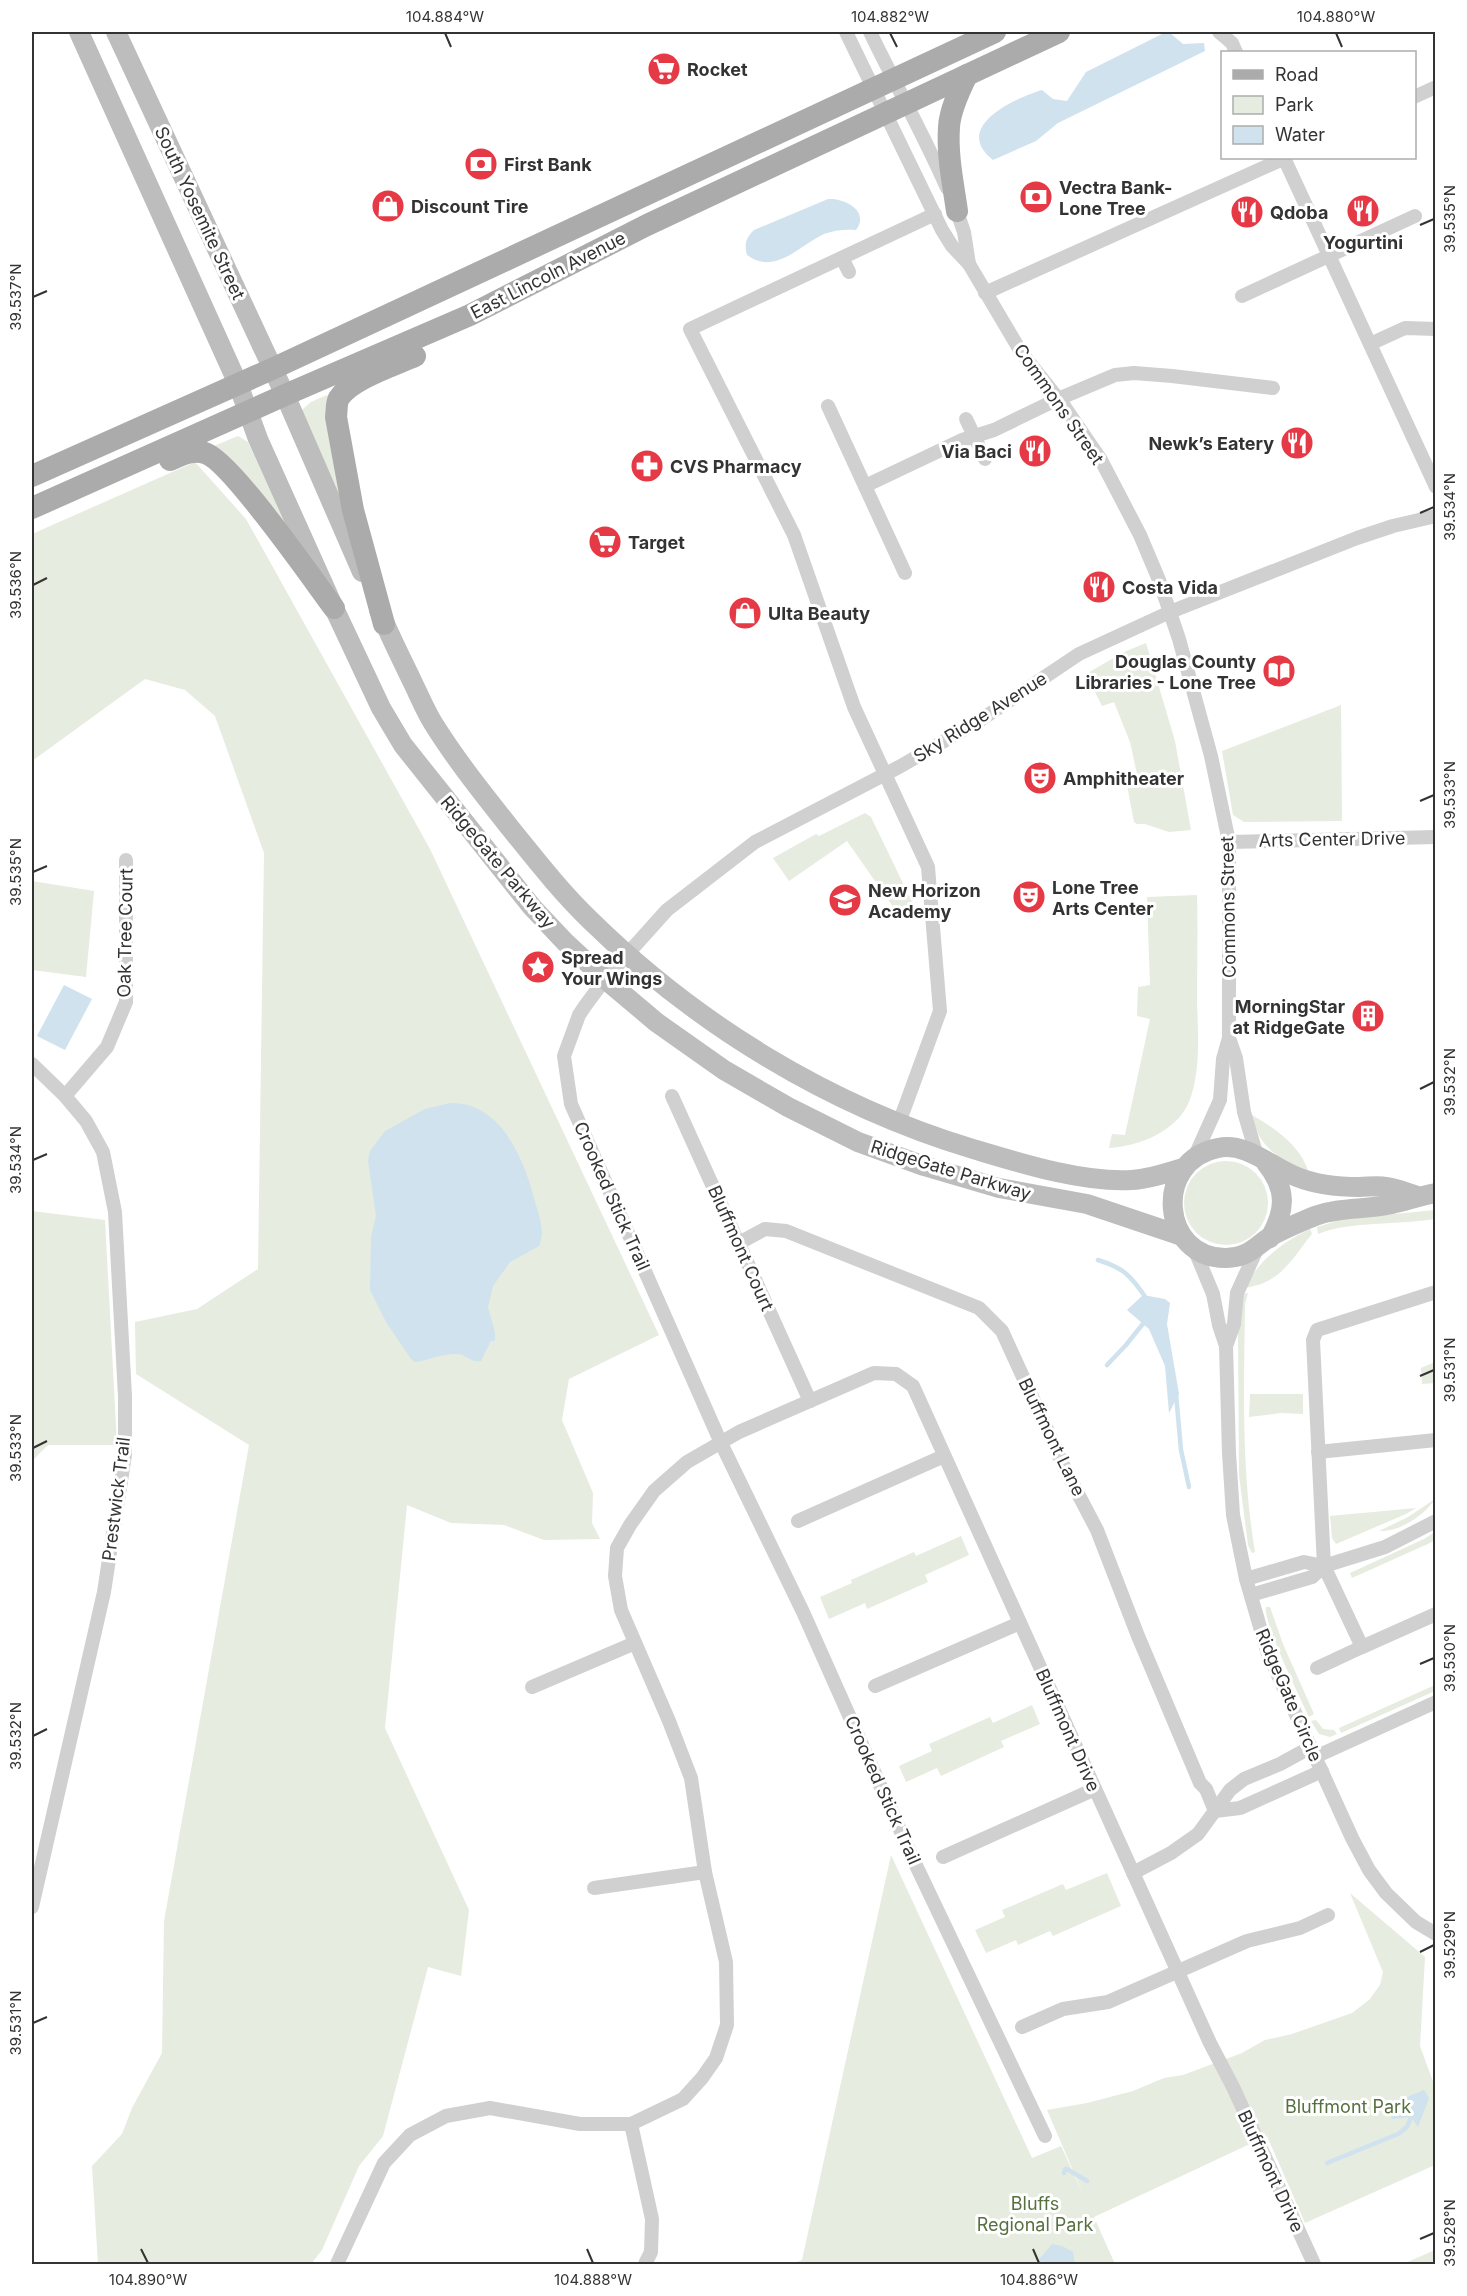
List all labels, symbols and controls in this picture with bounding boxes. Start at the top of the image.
text: 104.884°W [406,7,484,26]
text: 104.882°W [851,7,929,26]
text: 104.880°W [1297,7,1375,26]
supermarket icon: Rocket [646,51,682,87]
legend [1221,51,1416,159]
place label: Rocket [687,59,748,80]
text: Road [1275,64,1318,85]
text: Park [1275,94,1314,115]
street label: South Yosemite Street [151,123,249,303]
text: Water [1275,124,1325,145]
bank icon: First Bank [463,146,499,182]
place label: First Bank [504,154,592,175]
place label: Vectra Bank- Lone Tree [1059,177,1172,219]
bank icon: Vectra Bank- Lone Tree [1018,179,1054,215]
text: 39.535°N [1440,185,1459,253]
shop icon: Discount Tire [370,188,406,224]
restaurant icon: Yogurtini [1345,193,1381,229]
restaurant icon: Qdoba [1229,194,1265,230]
place label: Discount Tire [411,196,529,217]
place label: Qdoba [1270,202,1328,223]
street label: East Lincoln Avenue [467,227,629,323]
place label: Yogurtini [1323,232,1403,253]
text: 39.537°N [6,263,25,331]
street label: Commons Street [1010,340,1108,468]
restaurant icon: Newk’s Eatery [1279,425,1315,461]
restaurant icon: Via Baci [1017,433,1053,469]
place label: Newk’s Eatery [1148,433,1274,454]
place label: Via Baci [941,441,1012,462]
pharmacy icon: CVS Pharmacy [629,448,665,484]
place label: CVS Pharmacy [670,456,802,477]
text: 39.534°N [1440,473,1459,541]
supermarket icon: Target [587,524,623,560]
place label: Target [628,532,685,553]
text: 39.536°N [6,551,25,619]
restaurant icon: Costa Vida [1081,569,1117,605]
place label: Costa Vida [1122,577,1218,598]
shop icon: Ulta Beauty [727,595,763,631]
place label: Ulta Beauty [768,603,870,624]
place label: Douglas County Libraries - Lone Tree [1075,651,1256,693]
library icon: Douglas County Libraries - Lone Tree [1261,653,1297,689]
street label: Sky Ridge Avenue [909,667,1051,767]
theatre icon: Amphitheater [1022,760,1058,796]
text: 39.533°N [1440,761,1459,829]
place label: Amphitheater [1063,768,1184,789]
street label: RidgeGate Parkway [436,791,560,933]
street label: Arts Center Drive [1258,827,1406,851]
street label: Commons Street [1216,836,1240,978]
text: 39.535°N [6,838,25,906]
street label: Oak Tree Court [113,868,137,998]
place label: Lone Tree Arts Center [1052,877,1154,919]
theatre icon: Lone Tree Arts Center [1011,879,1047,915]
place label: New Horizon Academy [868,880,981,922]
school or university icon: New Horizon Academy [827,882,863,918]
place label: Spread Your Wings [561,947,662,989]
place icon: Spread Your Wings [520,949,556,985]
place label: MorningStar at RidgeGate [1232,996,1345,1038]
building icon: MorningStar at RidgeGate [1350,998,1386,1034]
text: 39.532°N [1440,1048,1459,1116]
street label: Crooked Stick Trail [570,1118,654,1274]
text: 39.534°N [6,1126,25,1194]
street label: RidgeGate Parkway [868,1136,1034,1204]
street label: Bluffmont Court [704,1182,778,1314]
text: 39.531°N [1440,1338,1459,1402]
street label: Bluffmont Lane [1014,1374,1090,1500]
text: 39.533°N [6,1414,25,1482]
street label: Prestwick Trail [98,1436,134,1562]
text: 39.530°N [1440,1624,1459,1692]
street label: RidgeGate Circle [1252,1625,1326,1765]
street label: Bluffmont Drive [1032,1665,1104,1795]
text: 39.532°N [6,1702,25,1770]
street label: Crooked Stick Trail [841,1712,925,1868]
text: 39.529°N [1440,1911,1459,1979]
text: 39.531°N [6,1991,25,2055]
park label: Bluffmont Park [1285,2096,1411,2117]
street label: Bluffmont Drive [1234,2107,1308,2235]
park label: Bluffs Regional Park [977,2193,1093,2235]
text: 39.528°N [1440,2199,1459,2267]
text: 104.890°W [109,2270,187,2289]
text: 104.888°W [554,2270,632,2289]
text: 104.886°W [1000,2270,1078,2289]

